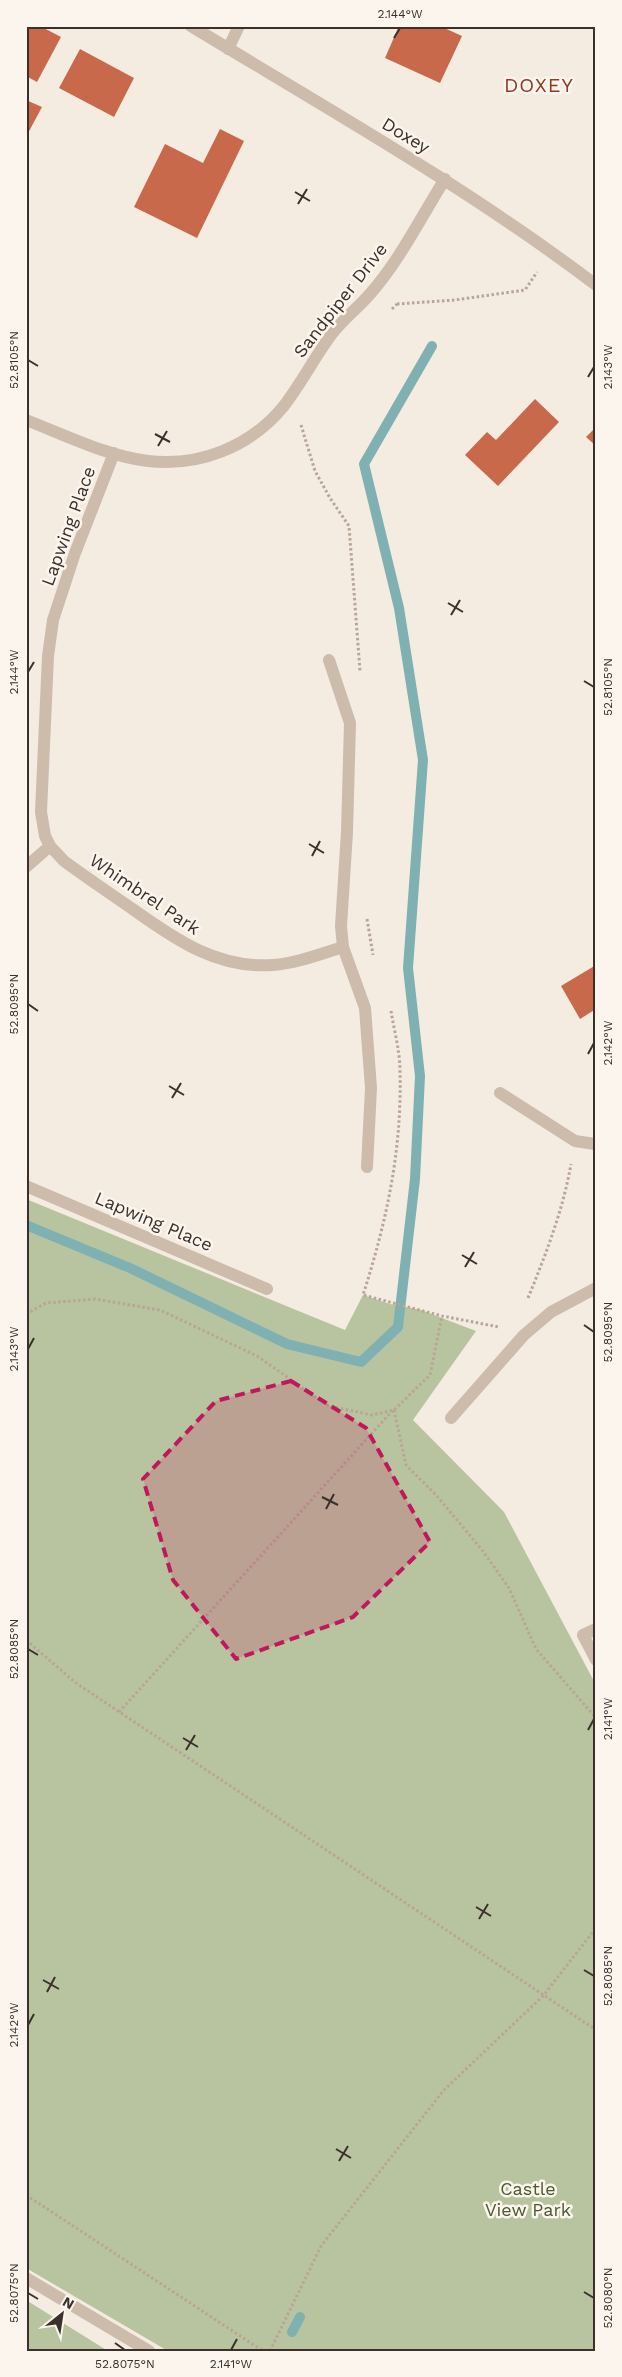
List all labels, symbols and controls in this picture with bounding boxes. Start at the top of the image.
text: 2.144°W [377,7,423,21]
district label: DOXEY [504,73,574,97]
street label: Doxey [378,113,434,158]
street label: Sandpiper Drive [289,239,391,361]
text: 52.8105°N [7,331,21,389]
text: 2.143°W [601,344,615,389]
street label: Lapwing Place [37,463,99,589]
text: 2.144°W [7,649,21,695]
text: 52.8105°N [601,658,615,716]
street label: Whimbrel Park [86,849,204,939]
text: 52.8095°N [7,974,21,1034]
text: 2.142°W [601,1020,615,1065]
street label: Lapwing Place [92,1187,216,1255]
text: 52.8095°N [601,1302,615,1362]
text: 2.143°W [7,1326,21,1371]
text: 52.8085°N [7,1619,21,1679]
text: 2.141°W [601,1697,615,1740]
text: 52.8085°N [601,1946,615,2006]
text: 2.142°W [7,2002,21,2047]
park label: Castle View Park [485,2178,571,2220]
text: 52.8075°N [7,2263,21,2323]
text: 52.8080°N [601,2267,615,2329]
north arrow [38,2290,88,2340]
text: N [60,2293,77,2312]
text: 52.8075°N [95,2357,155,2371]
text: 2.141°W [210,2357,253,2371]

